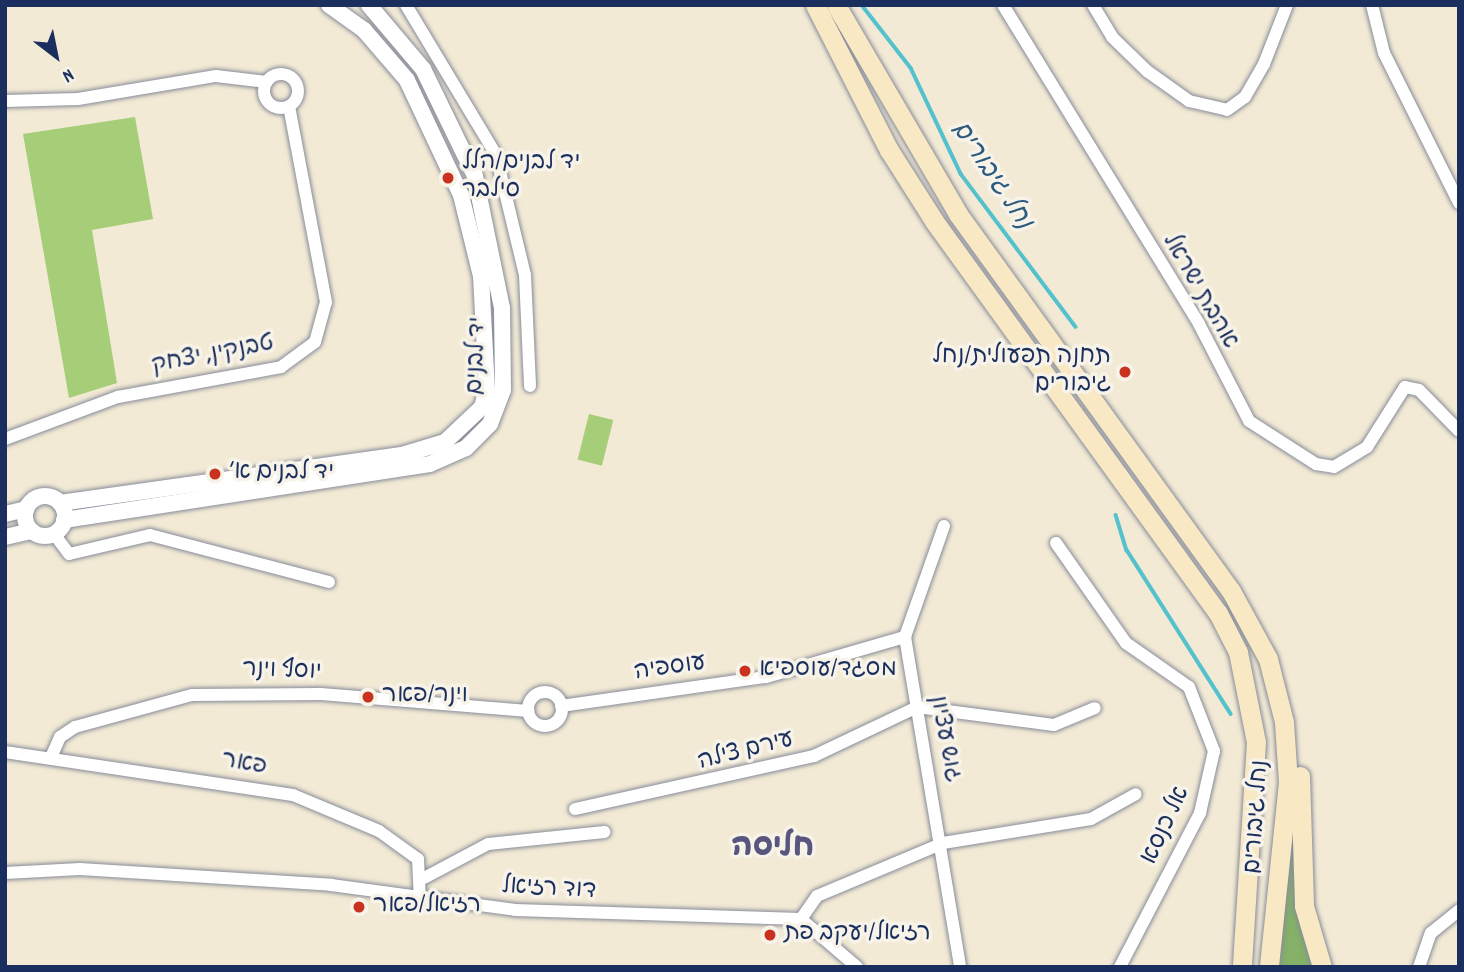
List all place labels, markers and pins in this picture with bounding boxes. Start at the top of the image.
place label: יד לבנים/הלל סילבר [462,150,580,206]
marker: יד לבנים/הלל סילבר [440,170,456,186]
place label: תחנה תפעולית/נחל גיבורים [932,344,1111,400]
marker: תחנה תפעולית/נחל גיבורים [1117,364,1133,380]
place label: יד לבנים א׳ [229,460,334,488]
marker: יד לבנים א׳ [207,466,223,482]
place label: מסגד/עוספיא [759,657,897,685]
marker: מסגד/עוספיא [737,663,753,679]
place label: וינר/פאר [382,683,468,711]
marker: וינר/פאר [360,689,376,705]
place label: רזיאל/פאר [373,893,481,921]
marker: רזיאל/פאר [351,899,367,915]
place label: רזיאל/יעקב פת [784,921,931,949]
marker: רזיאל/יעקב פת [762,927,778,943]

